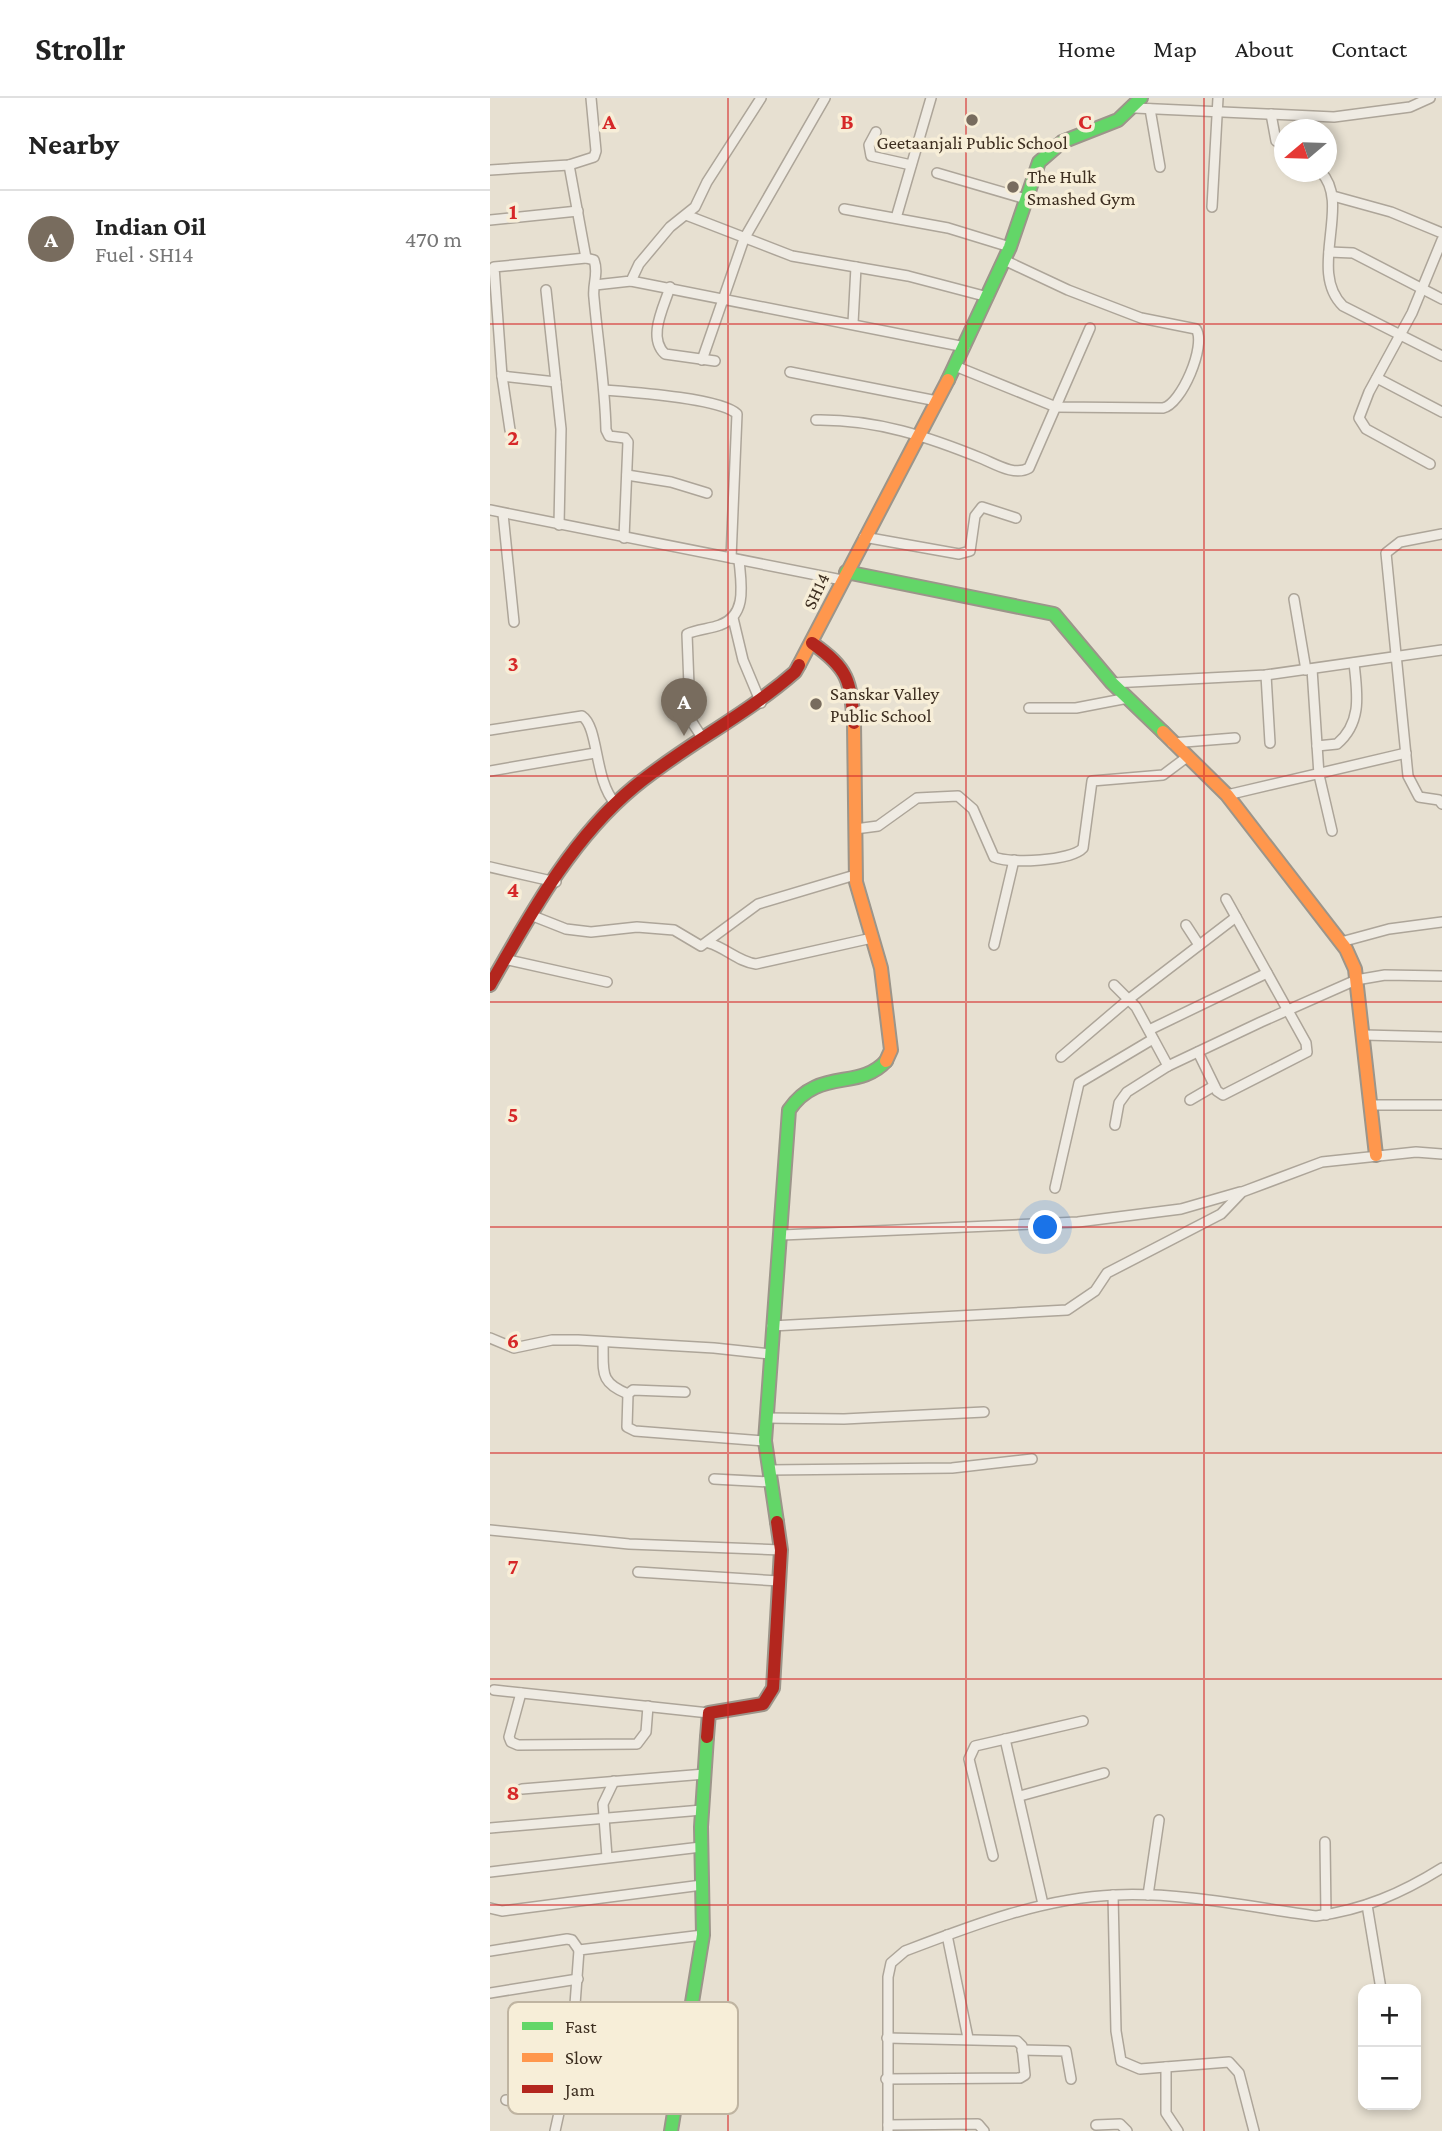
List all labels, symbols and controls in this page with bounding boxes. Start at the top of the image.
text: Strollr [35,30,125,67]
text: Home [1058,35,1115,62]
text: Map [1153,35,1197,62]
text: About [1235,35,1293,62]
text: Contact [1331,35,1407,62]
text: A [601,108,616,134]
text: B [840,108,854,134]
text: C [1078,108,1092,134]
marker: Geetaanjali Public School [964,112,980,128]
north arrow [1274,119,1337,182]
text: Nearby [28,127,119,160]
place label: Geetaanjali Public School [876,132,1068,154]
place label: The Hulk Smashed Gym [1027,166,1135,209]
marker: The Hulk Smashed Gym [1005,179,1021,195]
text: 1 [509,198,518,224]
text: Indian Oil [95,212,206,241]
text: A [44,226,58,252]
text: 470 m [405,226,462,252]
text: Fuel · SH14 [95,241,194,267]
text: 2 [507,424,519,450]
street label: SH14 [799,570,833,612]
text: 3 [507,650,519,676]
pin: A [661,678,707,736]
place label: Sanskar Valley Public School [830,683,940,726]
marker: Sanskar Valley Public School [808,696,824,712]
text: 4 [507,876,519,902]
text: 5 [507,1101,519,1127]
your location [1028,1210,1062,1244]
text: 6 [507,1327,519,1353]
text: 7 [507,1553,519,1579]
text: 8 [506,1779,520,1805]
map controls [1358,1984,1421,2110]
button: + [1358,1984,1421,2047]
legend [508,2002,738,2114]
text: Fast [565,2016,597,2037]
text: Slow [565,2047,602,2068]
button: − [1358,2047,1421,2110]
text: Jam [563,2079,595,2100]

